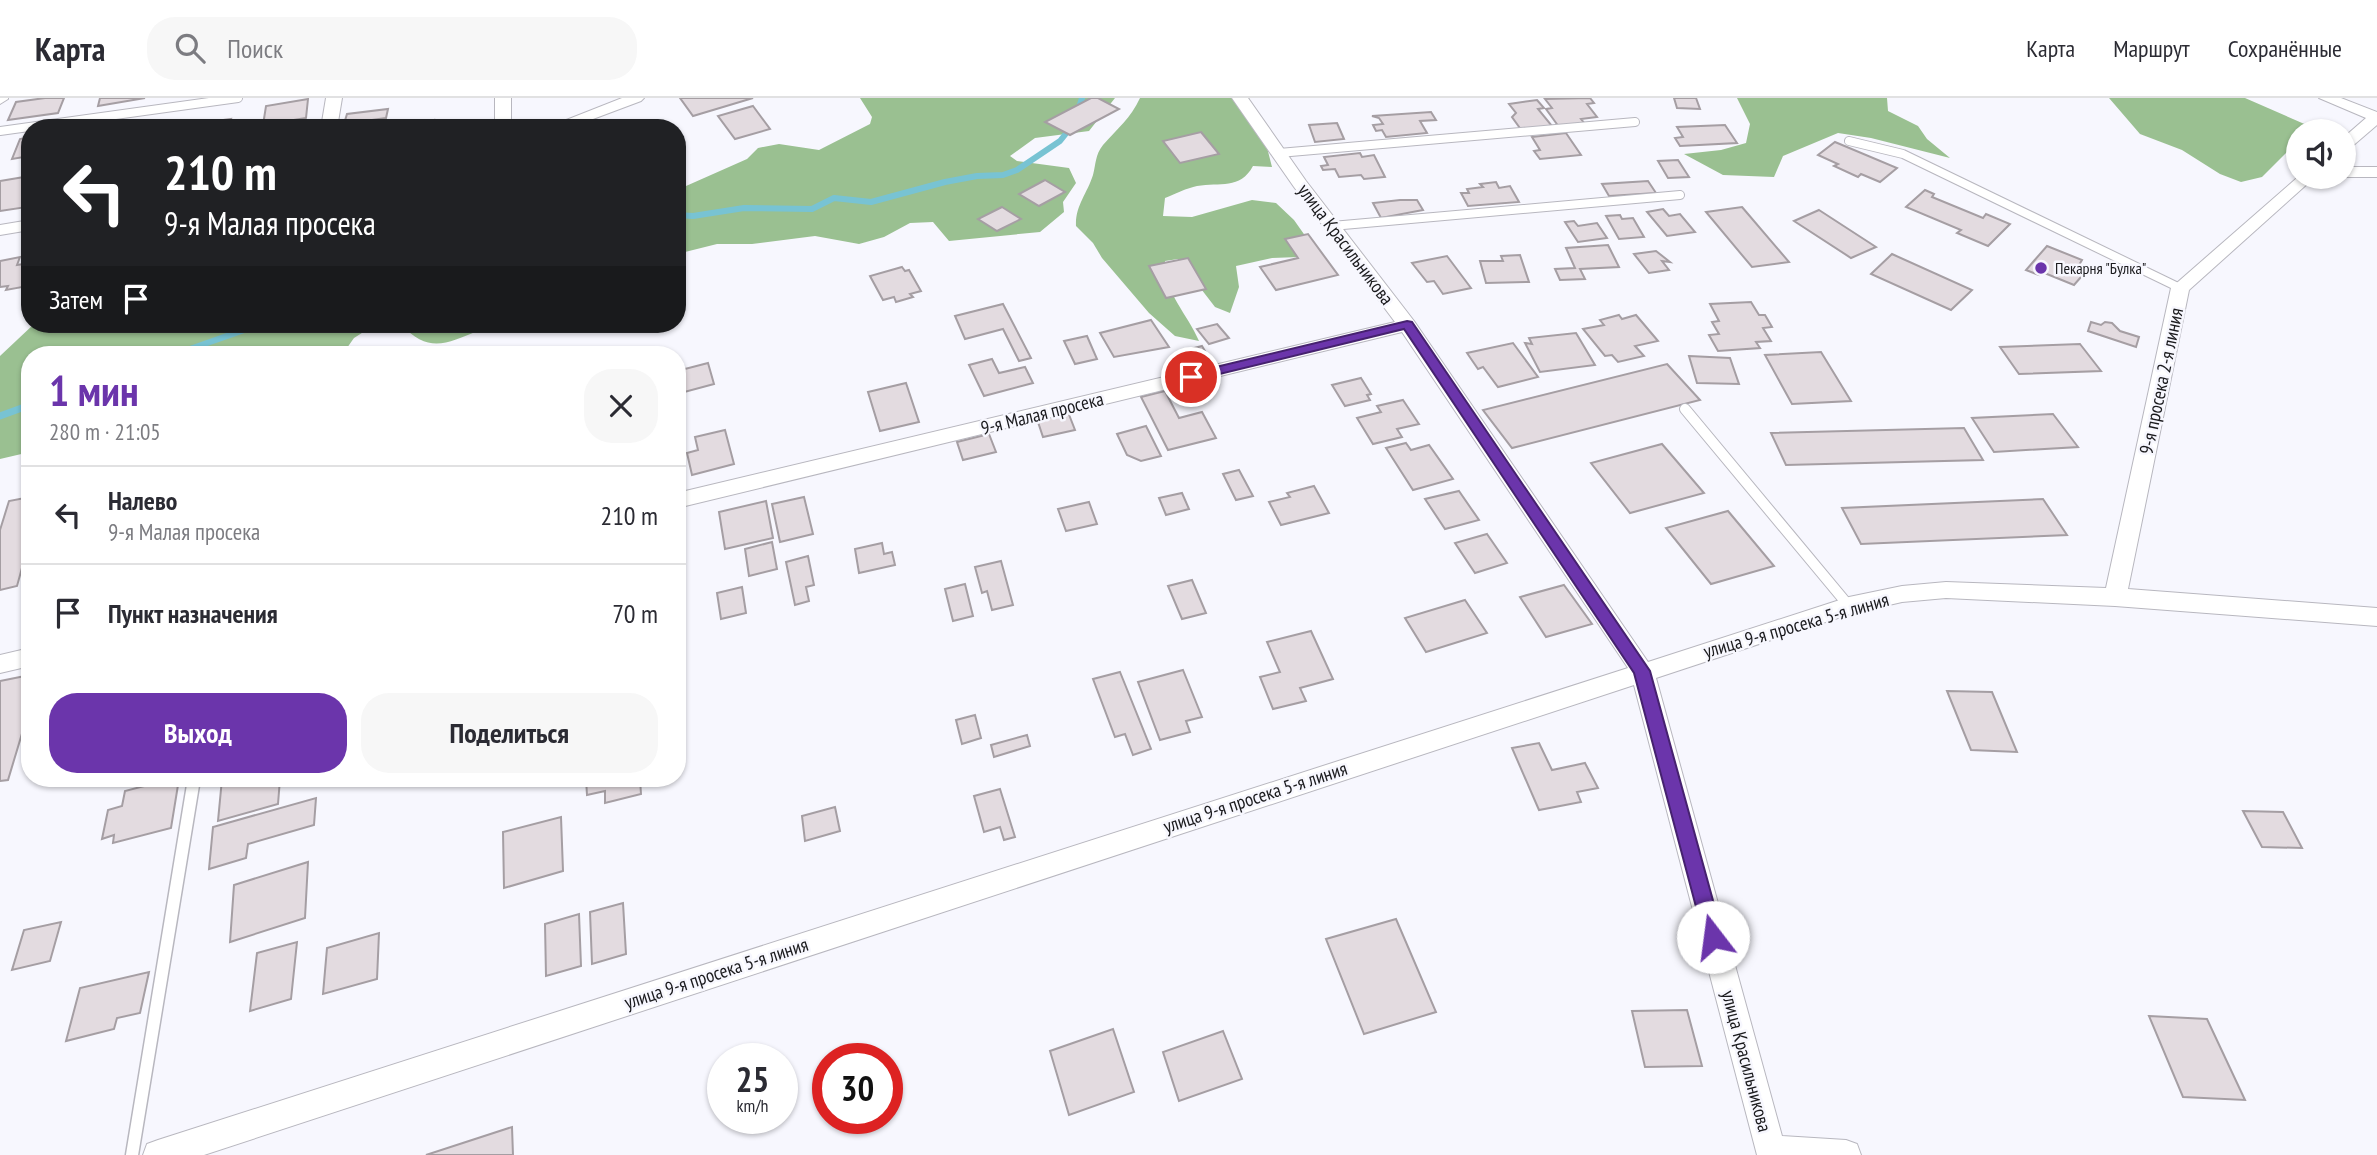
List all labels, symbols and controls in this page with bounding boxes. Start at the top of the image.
search box [147,17,637,80]
text: Карта [35,27,105,70]
icon: search [171,29,209,67]
text: Поиск [227,32,283,65]
text: Карта [2026,33,2075,64]
text: Маршрут [2113,33,2190,64]
text: Сохранённые [2228,33,2342,64]
map controls [2286,119,2356,189]
button: sound [2286,119,2356,189]
text: 210 m [164,140,277,204]
icon: left [49,147,140,238]
street label: улица Красильникова [1293,179,1399,309]
text: 9-я Малая просека [164,202,376,244]
place label: Пекарня "Булка" [2055,258,2146,278]
marker: Пекарня "Булка" [2033,260,2049,276]
icon: arrive [117,280,155,318]
text: Затем [49,283,103,316]
street label: 9-я просека 2-я линия [2134,306,2188,456]
pin [1161,347,1221,407]
icon: arrive [1172,358,1210,396]
text: 1 мин [49,363,139,418]
button: close [584,369,658,443]
street label: 9-я Малая просека [978,386,1106,440]
text: 280 m · 21:05 [49,417,161,446]
text: Налево [108,484,177,517]
icon: left [49,496,87,534]
text: 210 m [600,499,658,532]
text: 9-я Малая просека [108,517,260,546]
street label: улица 9-я просека 5-я линия [1700,587,1892,663]
icon: arrive [49,594,87,632]
text: Пункт назначения [108,597,278,630]
text: 70 m [612,597,658,630]
button: Выход [49,693,347,773]
button: Поделиться [361,693,658,773]
street label: улица 9-я просека 5-я линия [1160,756,1350,838]
position arrow [1676,900,1750,974]
street label: улица 9-я просека 5-я линия [621,932,811,1014]
street label: улица Красильникова [1717,988,1777,1134]
speed limit sign: 30 [812,1043,903,1134]
text: 25 [736,1056,769,1102]
text: km/h [737,1094,768,1117]

